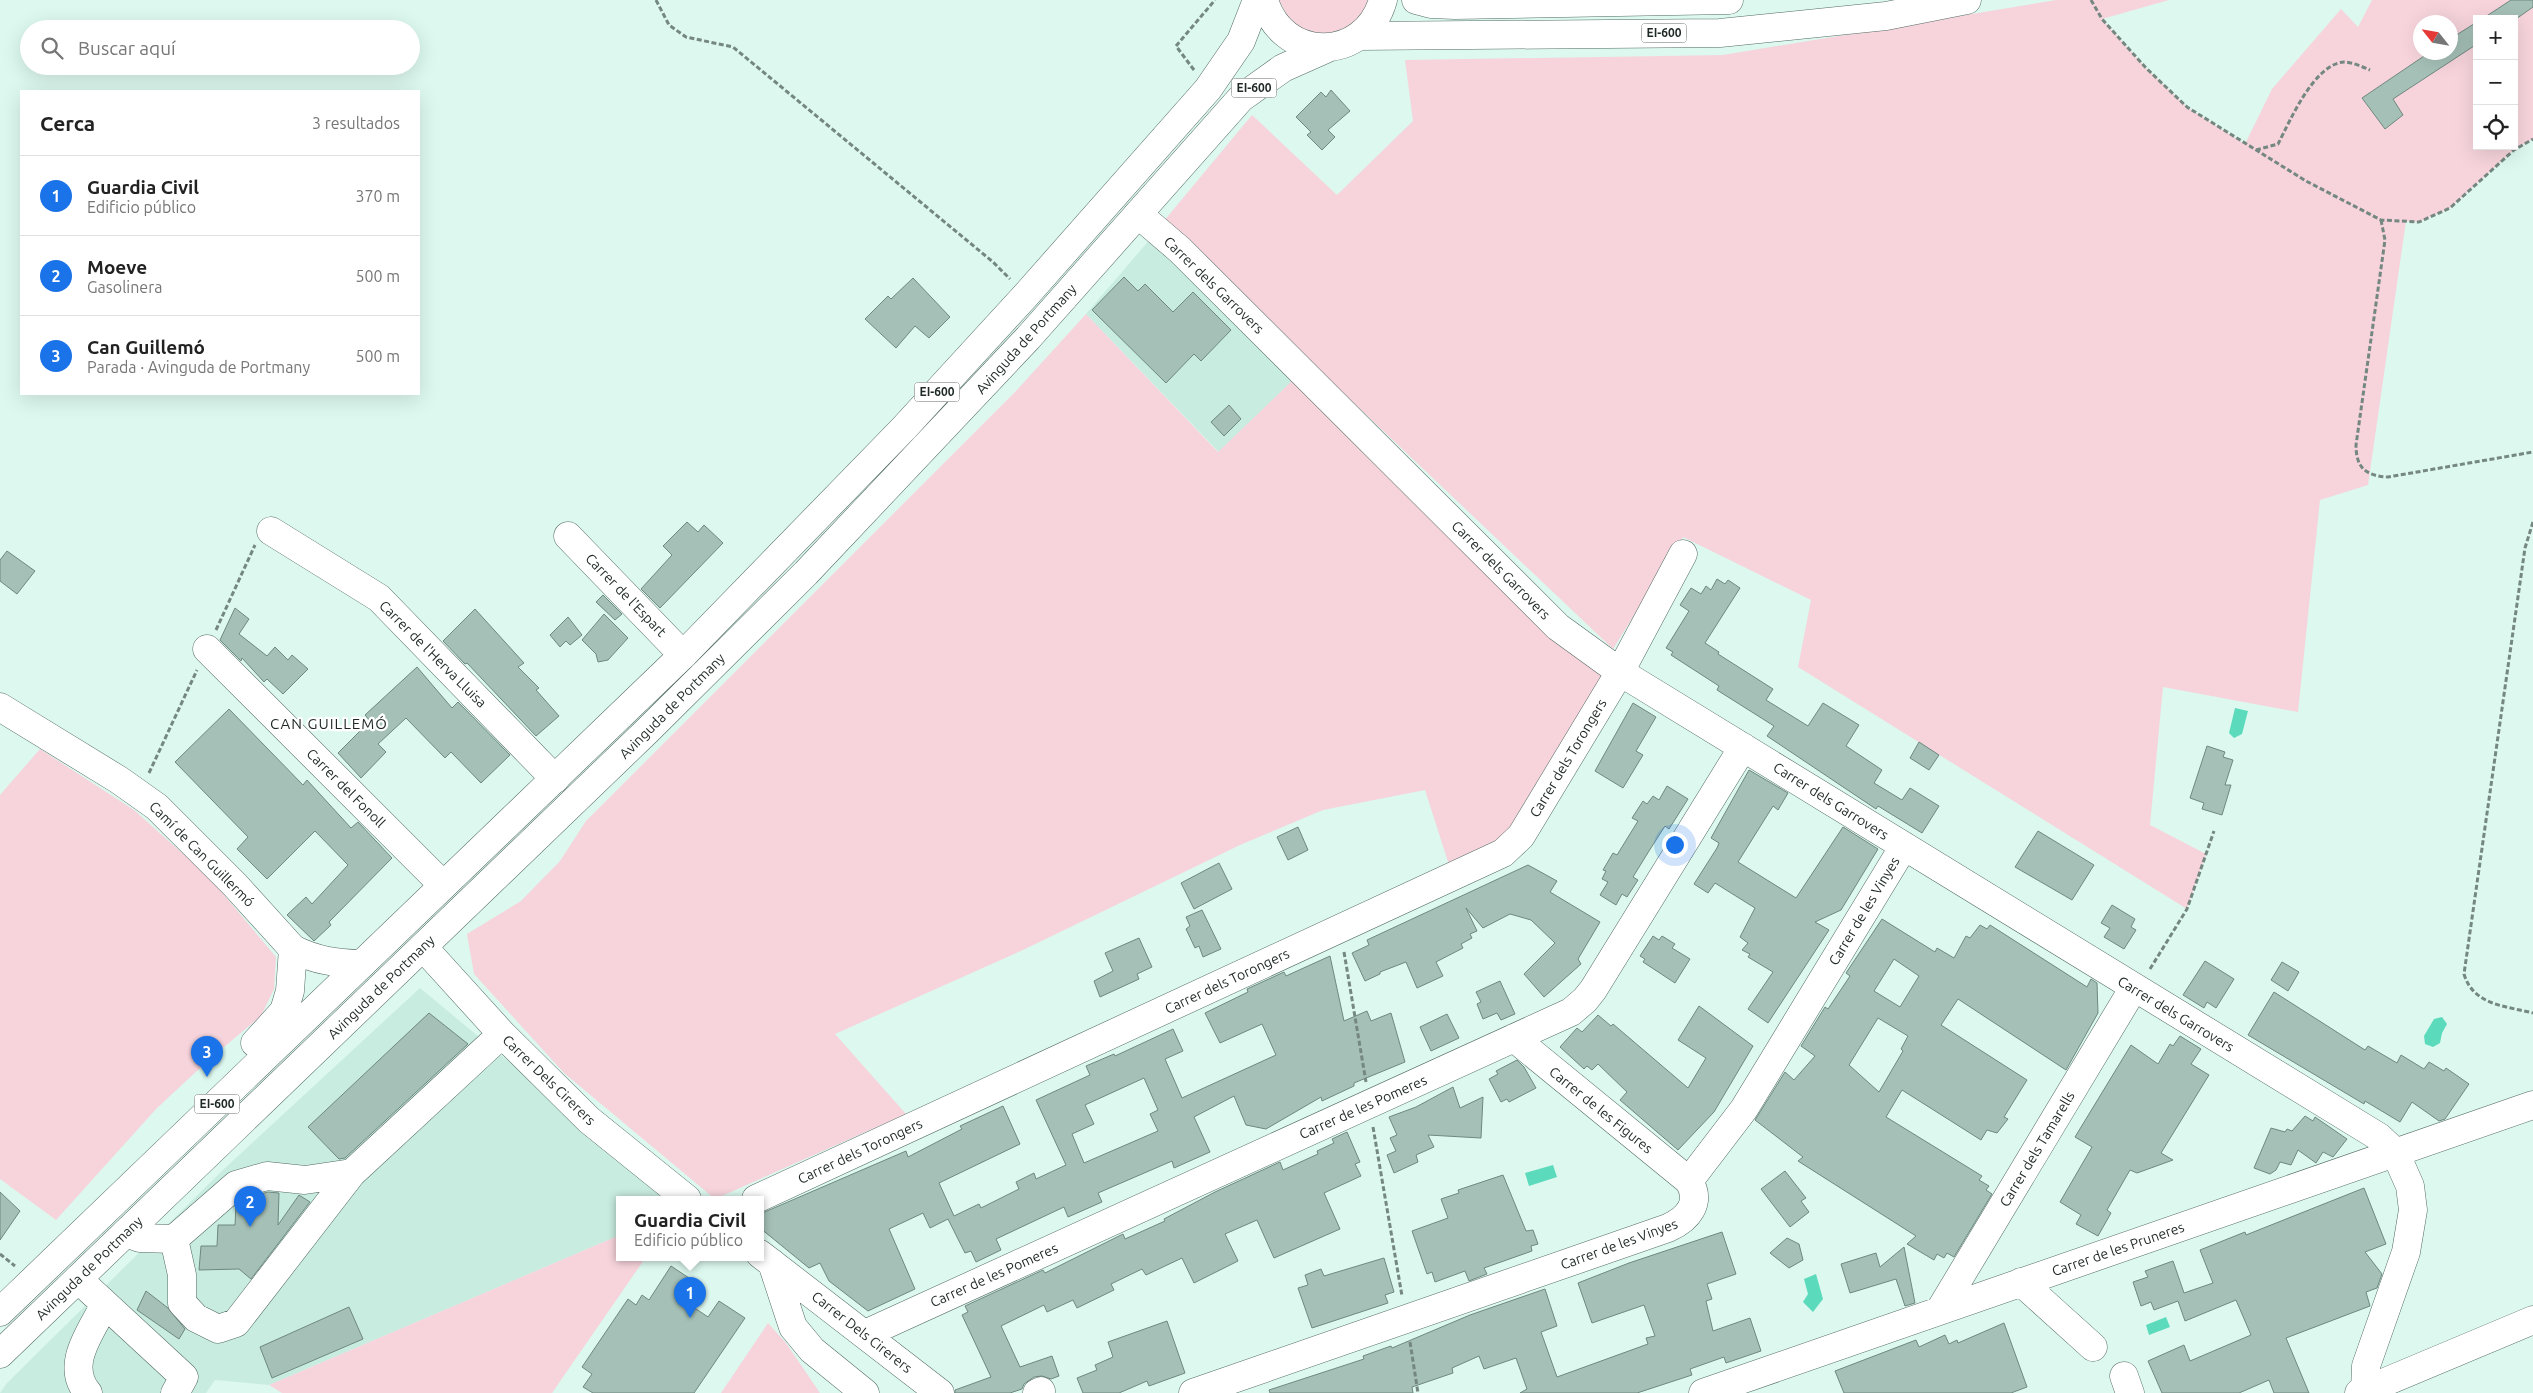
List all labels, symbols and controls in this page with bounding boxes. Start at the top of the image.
north arrow [2413,15,2458,60]
map controls [2473,15,2518,150]
button: + [2473,15,2518,60]
search box [20,20,420,75]
road number: EI-600 [1642,23,1686,42]
icon: search [38,34,66,62]
text: Buscar aquí [78,37,176,59]
button: − [2473,60,2518,105]
road number: EI-600 [1232,78,1276,98]
button: locate [2473,105,2518,150]
text: Cerca [40,111,95,135]
text: 3 resultados [312,114,400,132]
text: Guardia Civil [87,176,199,198]
text: 1 [51,187,61,205]
text: 370 m [355,187,400,205]
text: Edificio público [87,198,196,216]
street label: Carrer dels Garrovers [1161,233,1267,337]
text: Moeve [87,256,147,278]
text: 2 [51,267,61,285]
text: 500 m [355,267,400,285]
text: Gasolinera [87,278,162,296]
street label: Avinguda de Portmany [973,281,1080,397]
text: Can Guillemó [87,336,205,358]
text: 3 [51,347,61,365]
text: 500 m [355,347,400,365]
text: Parada · Avinguda de Portmany [87,358,310,376]
road number: EI-600 [914,382,960,402]
street label: Carrer dels Garrovers [1448,517,1554,623]
street label: Carrer de l'Espart [582,550,670,640]
street label: Carrer de l'Herva Lluisa [376,597,490,711]
street label: Avinguda de Portmany [616,650,728,762]
street label: Carrer dels Torongers [1526,696,1610,820]
district label: CAN GUILLEMÓ [270,715,388,732]
street label: Carrer del Fonoll [303,745,389,831]
street label: Carrer dels Garrovers [1771,759,1891,843]
street label: Camí de Can Guillermó [146,798,258,910]
your location [1662,832,1688,858]
street label: Carrer de les Vinyes [1825,854,1903,968]
street label: Avinguda de Portmany [324,932,438,1042]
street label: Carrer dels Torongers [1162,945,1292,1017]
street label: Carrer dels Garrovers [2115,973,2237,1055]
street label: Carrer Dels Cirerers [499,1032,599,1128]
pin: 3 [191,1036,223,1077]
street label: Carrer de les Figures [1546,1063,1656,1157]
street label: Carrer de les Pomeres [1297,1072,1429,1142]
street label: Carrer dels Tamarells [1996,1088,2078,1210]
road number: EI-600 [194,1094,240,1114]
street label: Carrer dels Torongers [795,1115,925,1187]
pin: 2 [234,1186,266,1227]
popup [616,1196,764,1261]
text: Guardia Civil [634,1209,746,1231]
street label: Avinguda de Portmany [32,1213,146,1323]
street label: Carrer de les Vinyes [1558,1215,1680,1273]
street label: Carrer de les Pruneres [2050,1219,2186,1279]
text: Edificio público [634,1231,743,1249]
street label: Carrer de les Pomeres [928,1240,1060,1310]
pin: 1 [674,1277,706,1318]
street label: Carrer Dels Cirerers [809,1288,915,1376]

